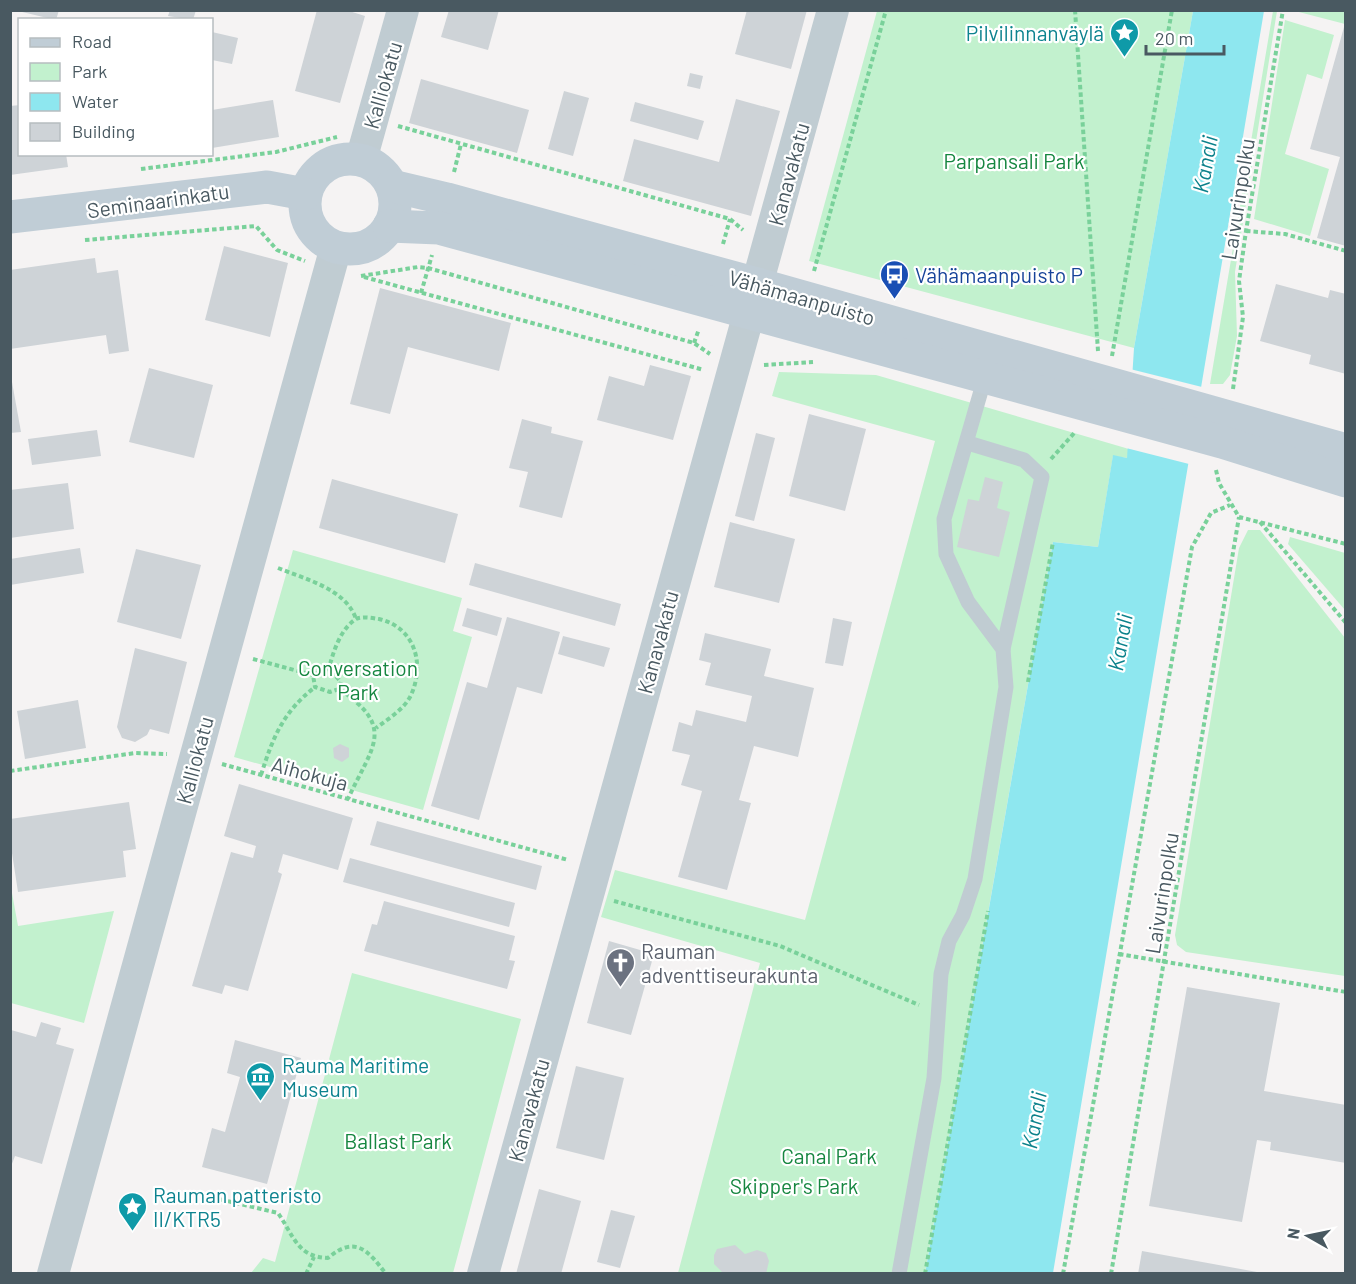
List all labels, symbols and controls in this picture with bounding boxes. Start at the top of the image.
place icon: Pilvilinnanväylä [1109,16,1141,58]
legend [18,18,213,156]
scale bar [1146,18,1224,56]
place label: Pilvilinnanväylä [966,20,1104,45]
text: 20 m [1155,27,1193,49]
text: Road [72,30,112,52]
street label: Kalliokatu [358,38,406,132]
text: Park [72,60,107,82]
text: Water [72,90,119,112]
text: Building [72,120,135,142]
street label: Kanavakatu [762,120,814,228]
water label: Kanali [1186,133,1222,195]
street label: Laivurinpolku [1215,136,1259,262]
park label: Parpansali Park [944,148,1084,173]
street label: Seminaarinkatu [85,178,231,222]
bus stop icon: Vähämaanpuisto P [878,258,910,300]
place label: Vähämaanpuisto P [915,262,1083,287]
street label: Vähämaanpuisto [726,264,878,330]
street label: Kanavakatu [631,588,683,696]
water label: Kanali [1101,611,1137,673]
park label: Conversation Park [298,655,418,704]
street label: Kalliokatu [170,713,218,807]
street label: Aihokuja [269,751,351,795]
street label: Laivurinpolku [1139,830,1183,956]
place label: Rauman adventtiseurakunta [641,938,818,987]
church icon: Rauman adventtiseurakunta [604,946,636,988]
place label: Rauma Maritime Museum [282,1052,429,1101]
street label: Kanavakatu [502,1056,554,1164]
museum icon: Rauma Maritime Museum [245,1060,277,1102]
water label: Kanali [1015,1089,1051,1151]
park label: Ballast Park [344,1128,452,1153]
park label: Canal Park [781,1143,877,1168]
park label: Skipper's Park [730,1173,858,1198]
place label: Rauman patteristo II/KTR5 [153,1182,322,1231]
place icon: Rauman patteristo II/KTR5 [116,1190,148,1232]
north arrow [1278,1206,1338,1266]
text: N [1282,1227,1303,1240]

